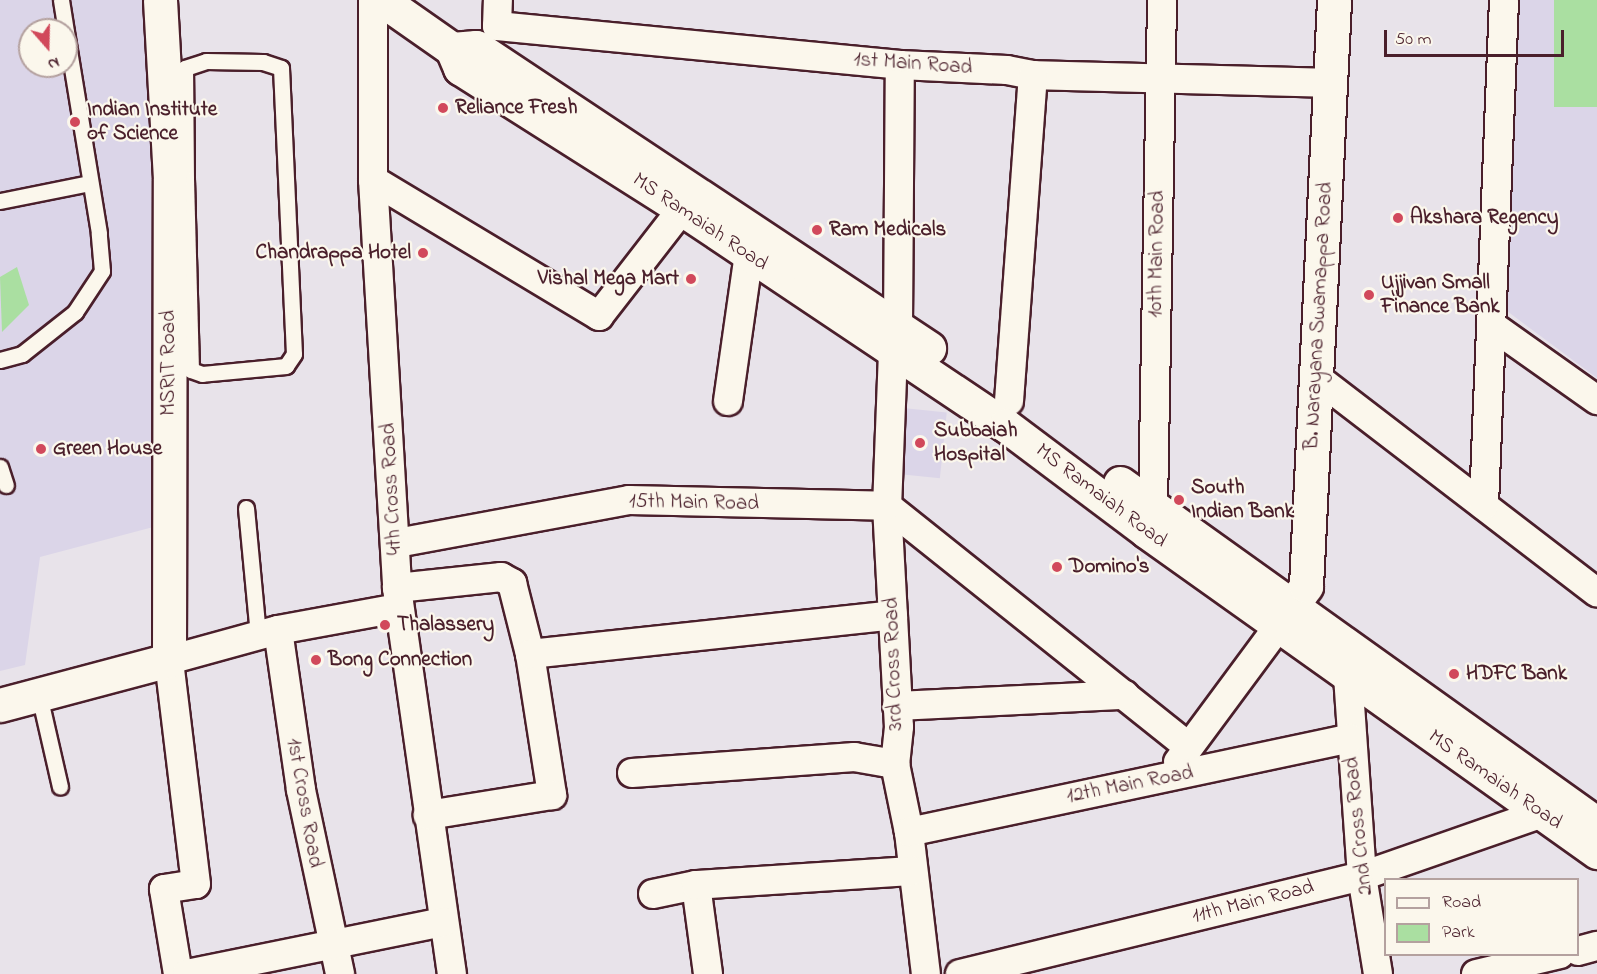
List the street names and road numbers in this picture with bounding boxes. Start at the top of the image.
street label: 1st Main Road [853,47,973,81]
street label: MS Ramaiah Road [627,167,773,277]
street label: B. Narayana Swamappa Road [1299,181,1339,451]
street label: 10th Main Road [1143,190,1171,318]
street label: MSRIT Road [156,310,182,416]
street label: 4th Cross Road [376,422,408,556]
street label: MS Ramaiah Road [1030,438,1172,554]
street label: 15th Main Road [629,489,759,517]
street label: 3rd Cross Road [879,597,909,731]
street label: MS Ramaiah Road [1423,724,1567,836]
street label: 1st Cross Road [280,736,328,870]
street label: 2nd Cross Road [1339,756,1379,896]
street label: 12th Main Road [1065,760,1195,810]
street label: 11th Main Road [1189,875,1317,929]

